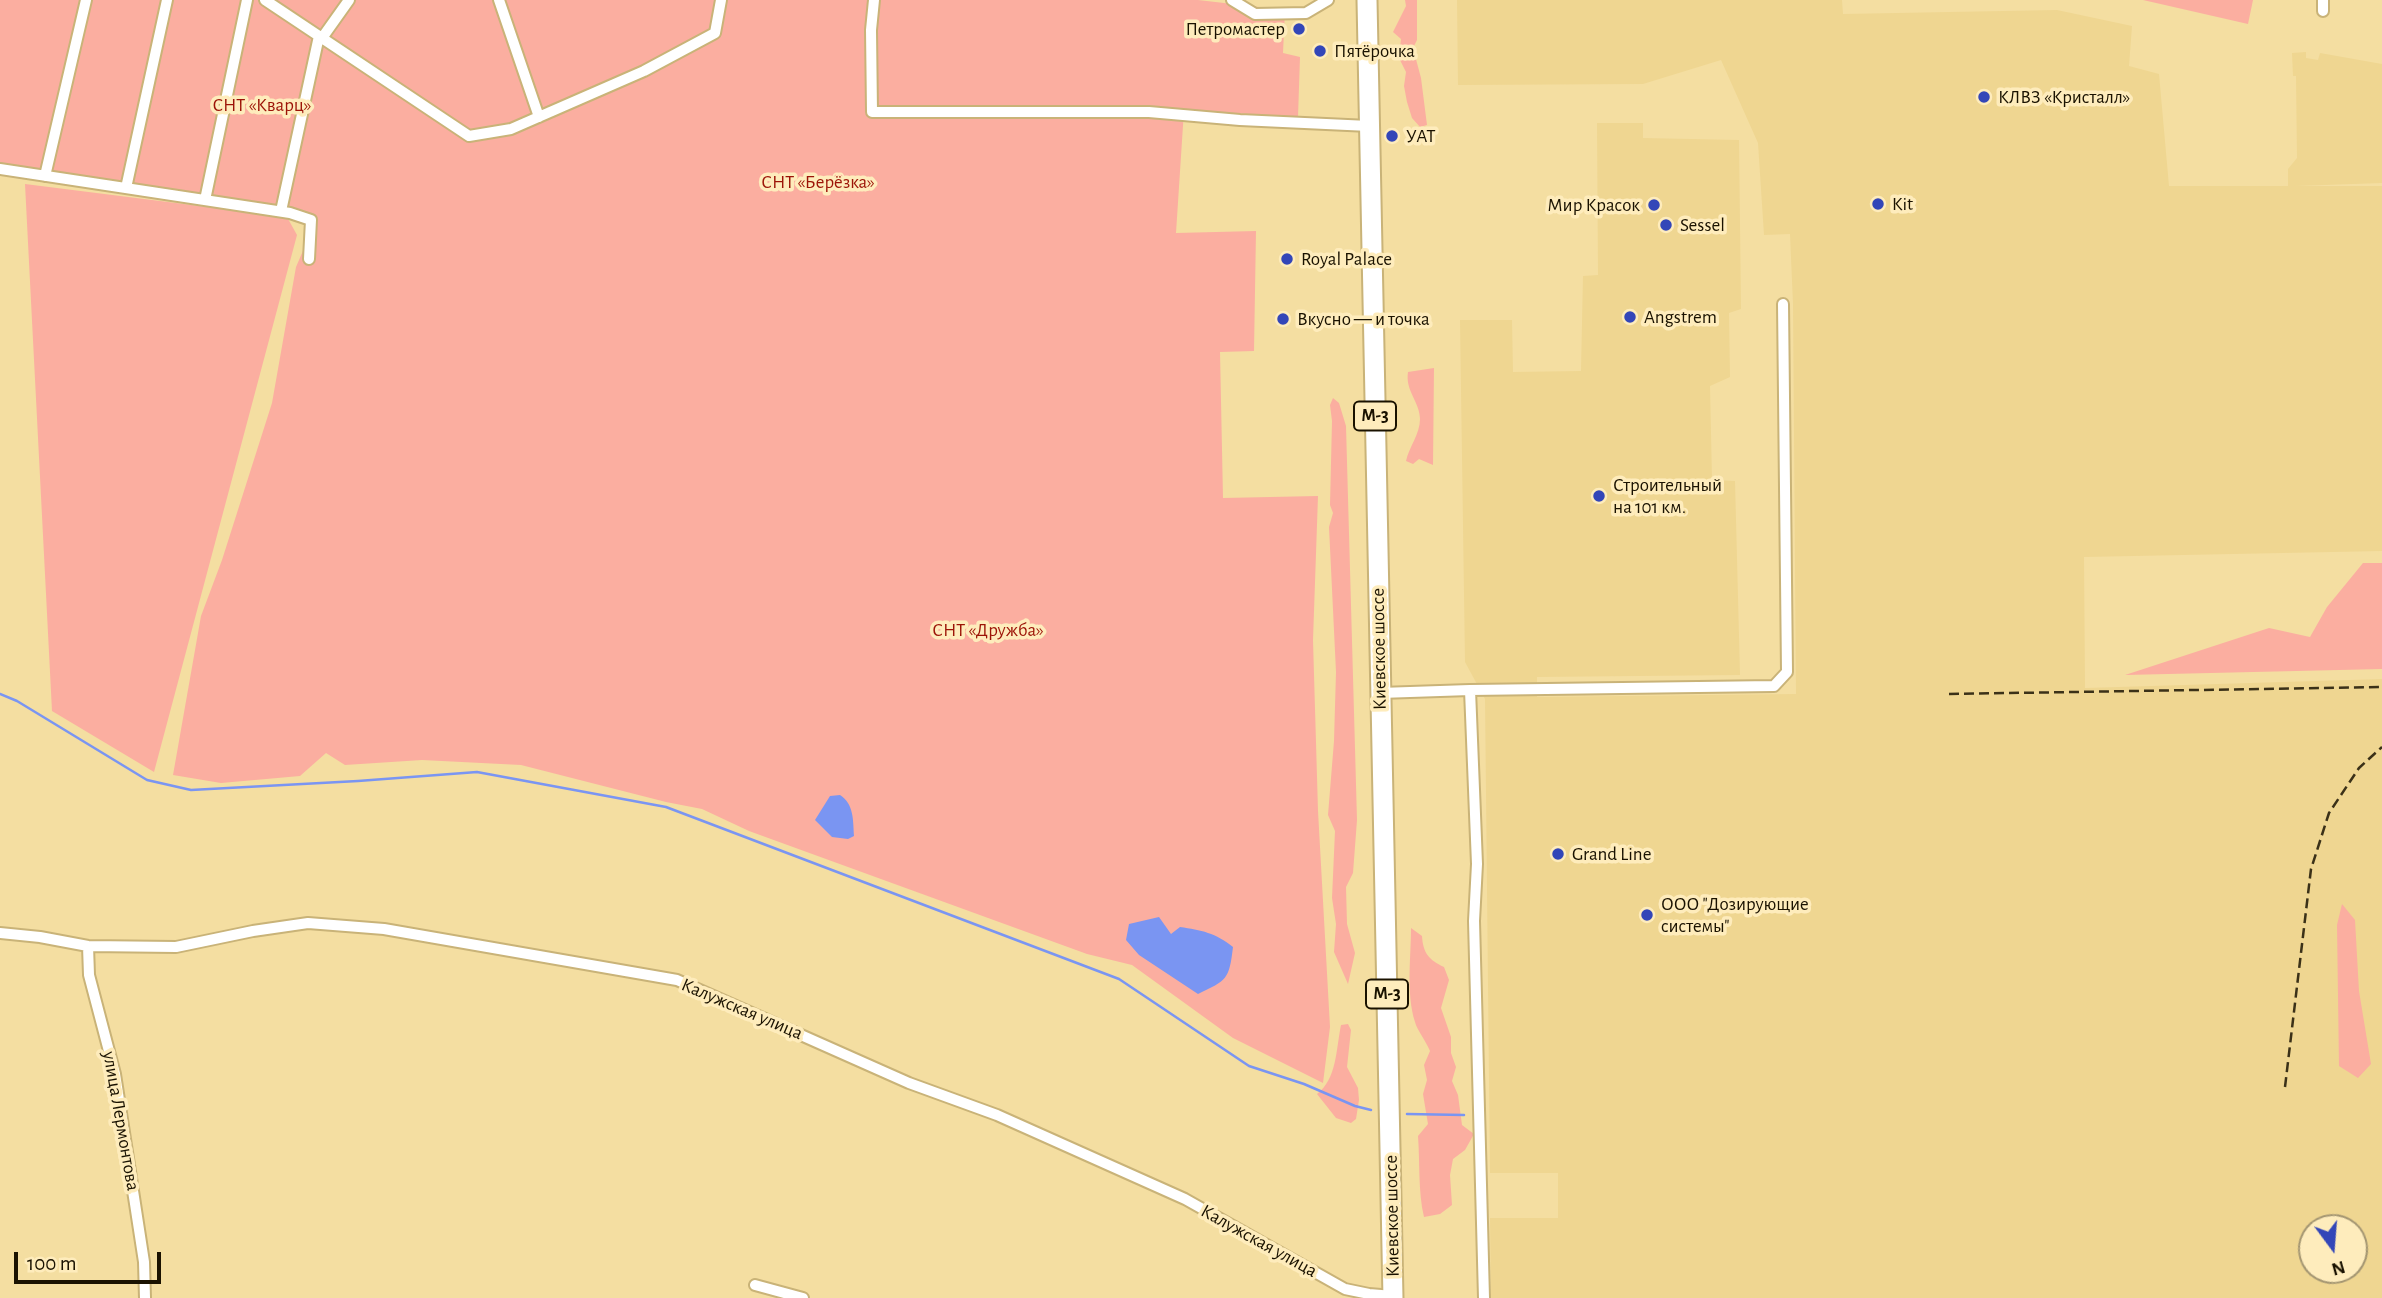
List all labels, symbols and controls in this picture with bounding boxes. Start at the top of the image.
place label: Петромастер [1186,18,1285,40]
marker: Петромастер [1291,21,1307,37]
place label: Пятёрочка [1334,40,1415,62]
marker: Пятёрочка [1312,43,1328,59]
place label: КЛВЗ «Кристалл» [1998,86,2130,108]
marker: КЛВЗ «Кристалл» [1976,89,1992,105]
park label: СНТ «Кварц» [212,94,312,116]
place label: УАТ [1406,125,1435,147]
marker: УАТ [1384,128,1400,144]
park label: СНТ «Берёзка» [761,171,875,193]
place label: Kit [1892,193,1913,215]
place label: Мир Красок [1547,194,1640,216]
marker: Kit [1870,196,1886,212]
marker: Мир Красок [1646,197,1662,213]
place label: Sessel [1680,214,1725,236]
marker: Sessel [1658,217,1674,233]
place label: Royal Palace [1301,248,1392,270]
marker: Royal Palace [1279,251,1295,267]
place label: Angstrem [1644,306,1717,328]
place label: Вкусно — и точка [1297,308,1430,330]
marker: Angstrem [1622,309,1638,325]
marker: Вкусно — и точка [1275,311,1291,327]
road number: М-3 [1354,402,1396,430]
place label: Строительный на 101 км. [1613,474,1722,518]
marker: Строительный на 101 км. [1591,488,1607,504]
street label: Киевское шоссе [1367,588,1391,710]
park label: СНТ «Дружба» [932,619,1044,641]
place label: Grand Line [1572,843,1651,865]
marker: Grand Line [1550,846,1566,862]
place label: ООО "Дозирующие системы" [1661,893,1809,937]
marker: ООО "Дозирующие системы" [1639,907,1655,923]
street label: Калужская улица [678,973,806,1045]
road number: М-3 [1366,979,1408,1009]
street label: улица Лермонтова [98,1049,144,1193]
street label: Киевское шоссе [1380,1155,1404,1277]
street label: Калужская улица [1197,1200,1321,1282]
north arrow [2298,1214,2368,1284]
scale bar [18,1238,164,1282]
text: 100 m [27,1253,77,1274]
text: N [2329,1257,2347,1279]

